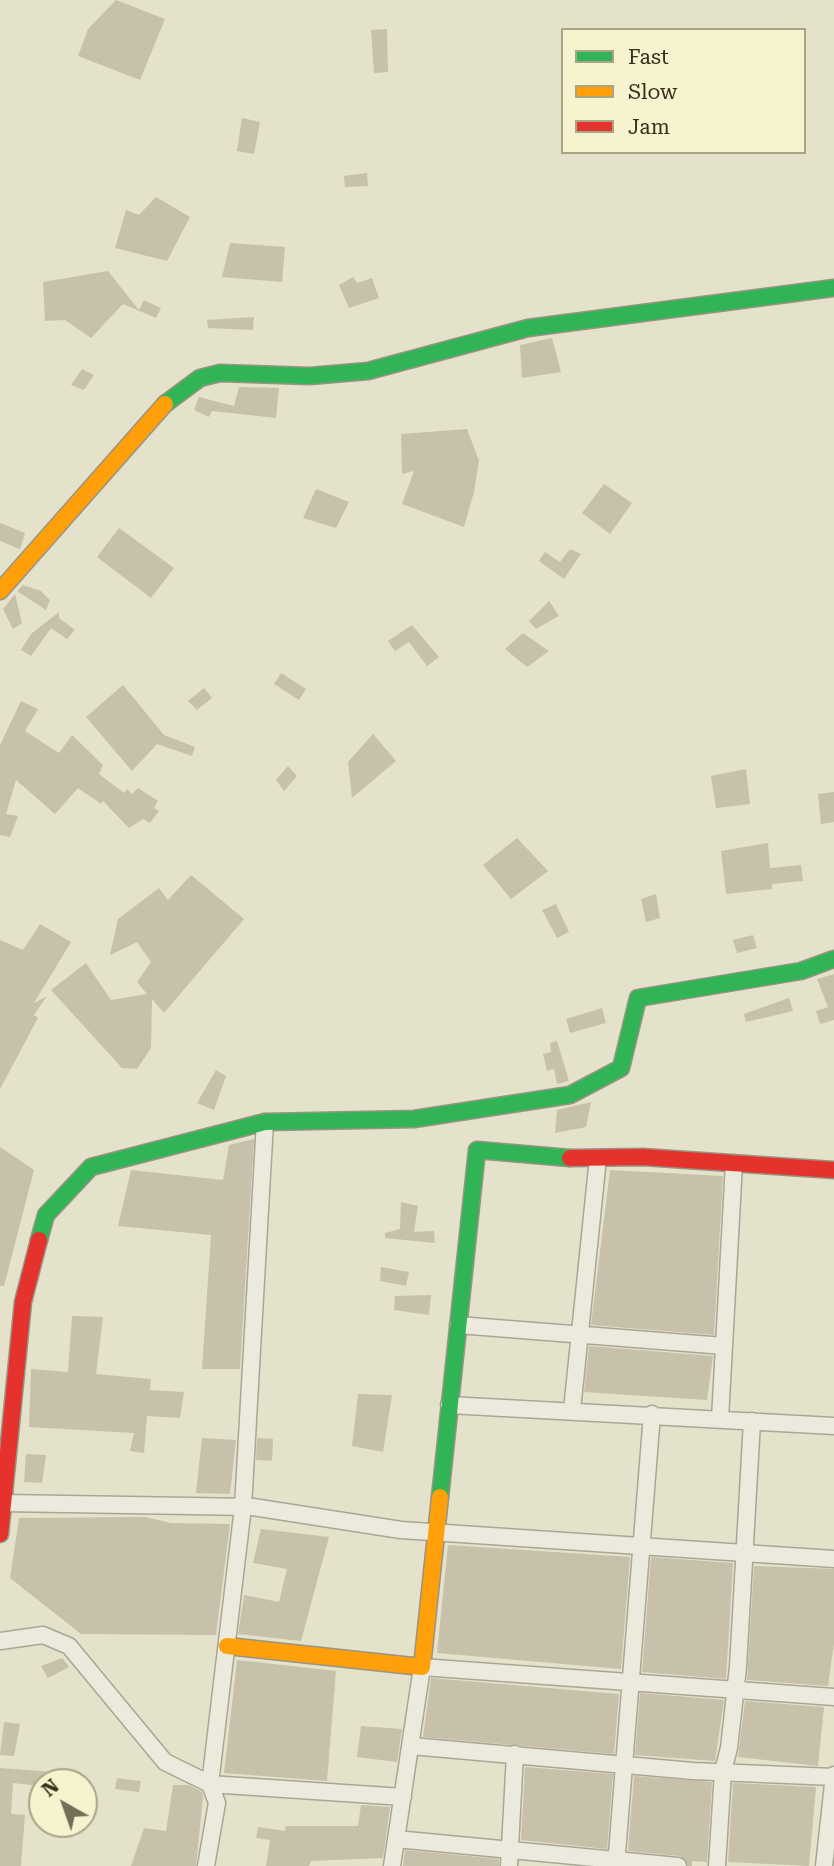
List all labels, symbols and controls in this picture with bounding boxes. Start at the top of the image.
legend [561,28,806,154]
text: Fast [628,45,669,69]
text: Slow [628,80,677,104]
text: Jam [628,115,670,139]
north arrow [28,1768,98,1838]
text: N [37,1775,63,1802]

